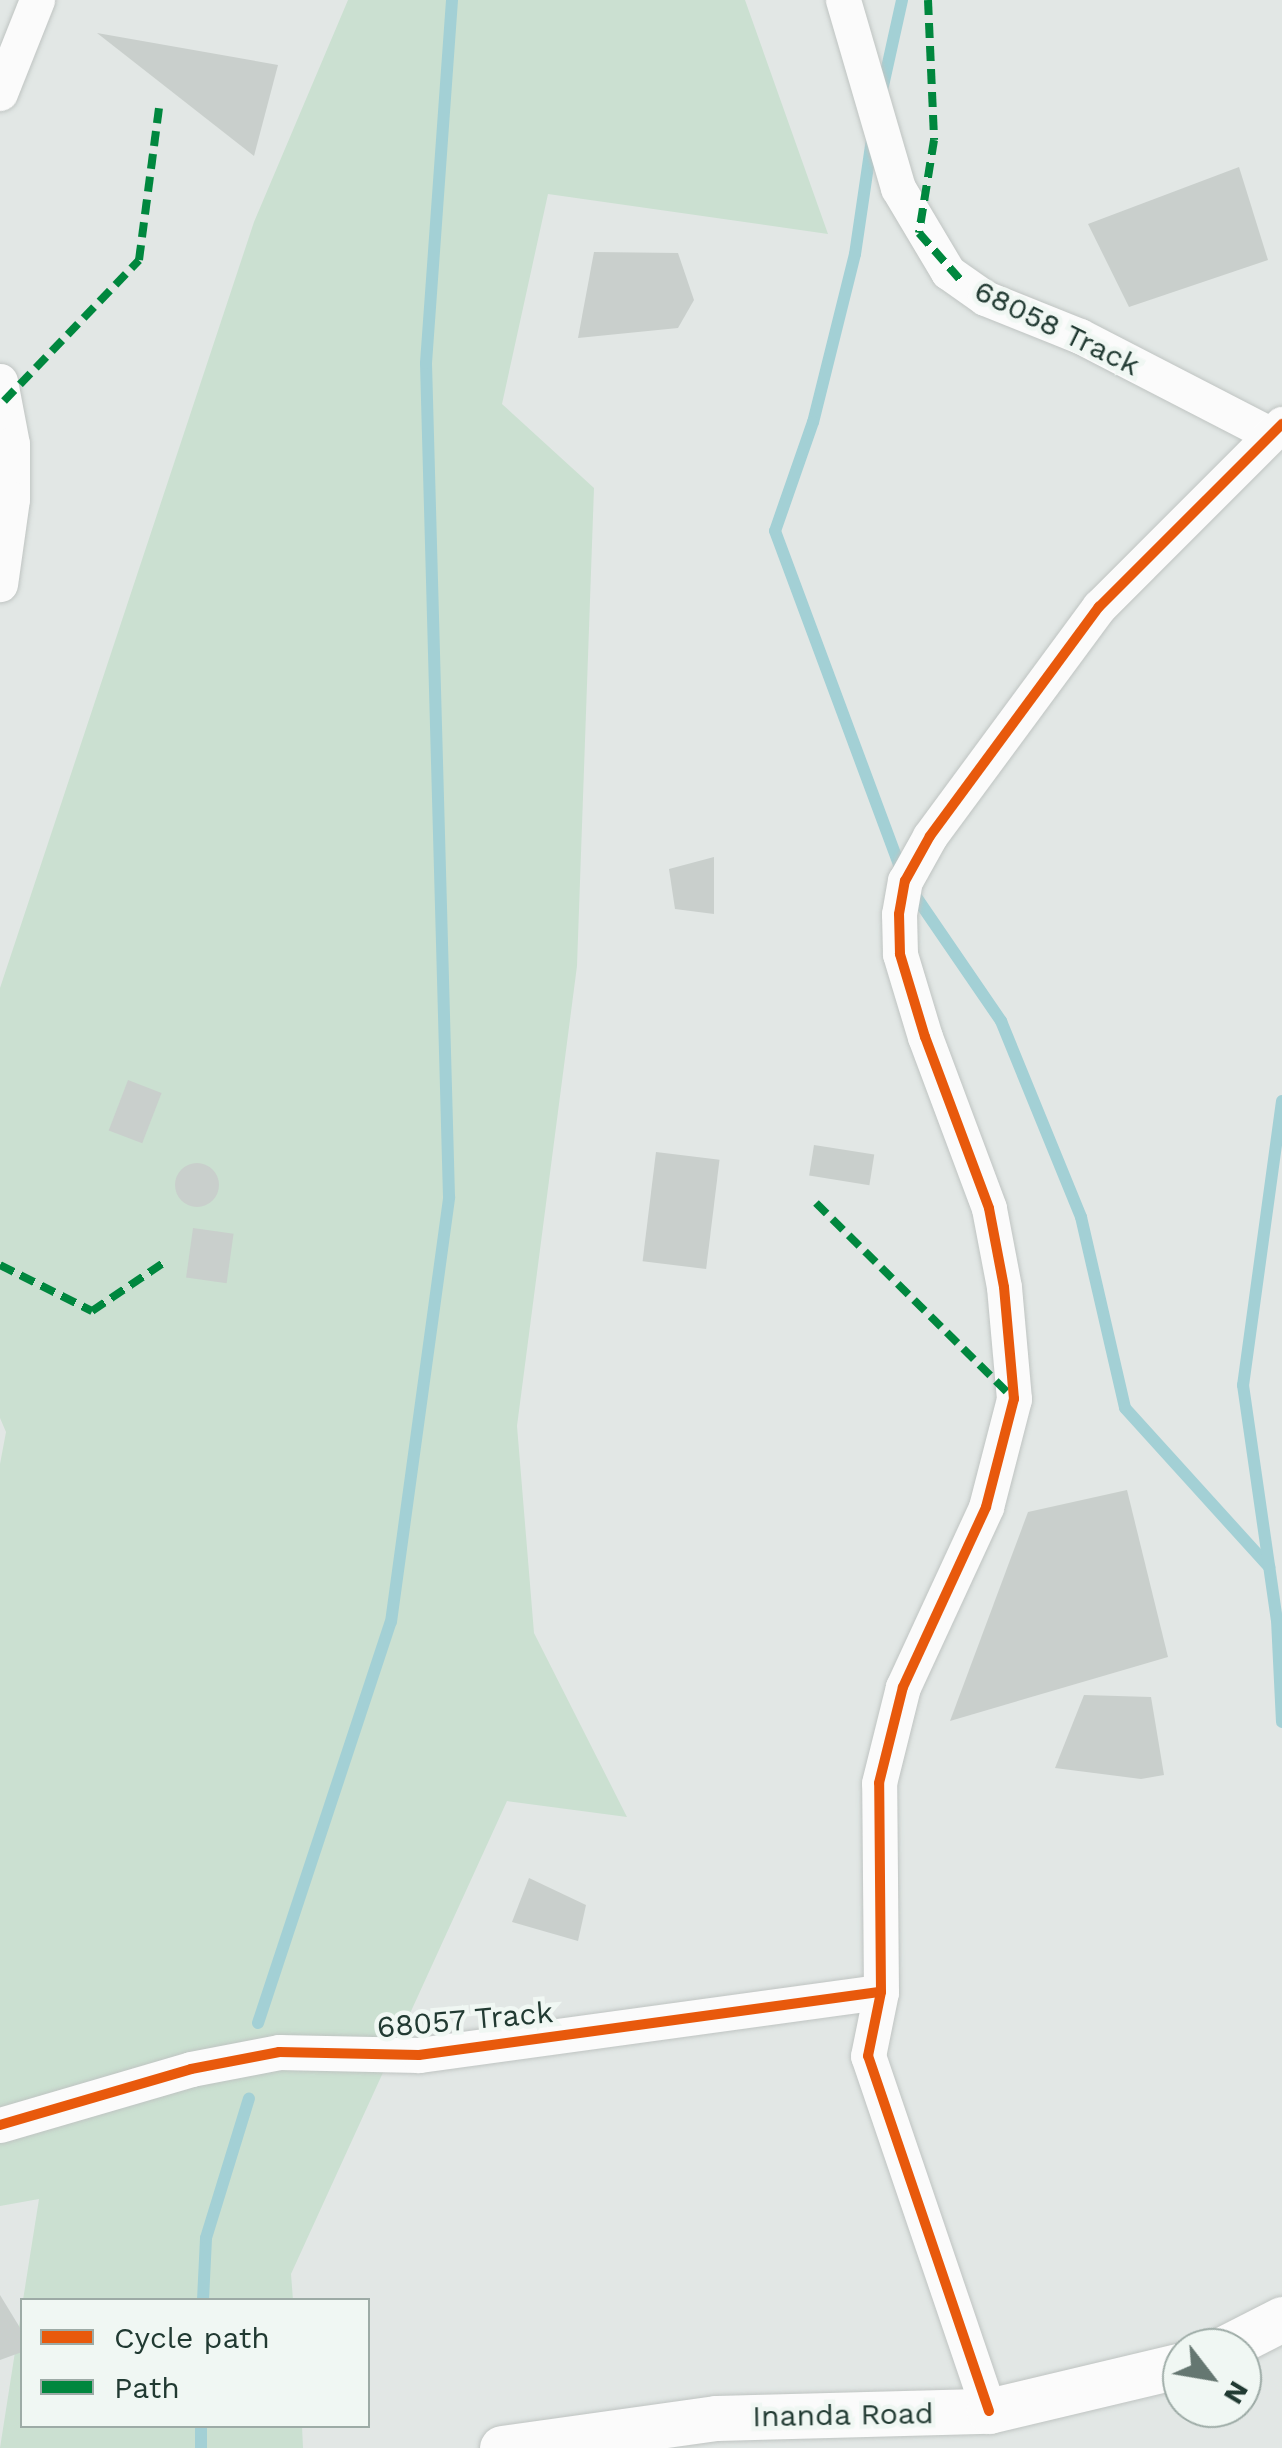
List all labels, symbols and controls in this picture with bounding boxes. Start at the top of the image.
street label: 68058 Track [968,272,1146,384]
street label: 68057 Track [374,1994,556,2046]
legend [20,2298,370,2428]
text: Cycle path [114,2320,270,2355]
north arrow [1162,2328,1262,2428]
text: Path [114,2370,180,2405]
text: N [1217,2375,1256,2410]
street label: Inanda Road [752,2395,934,2435]

